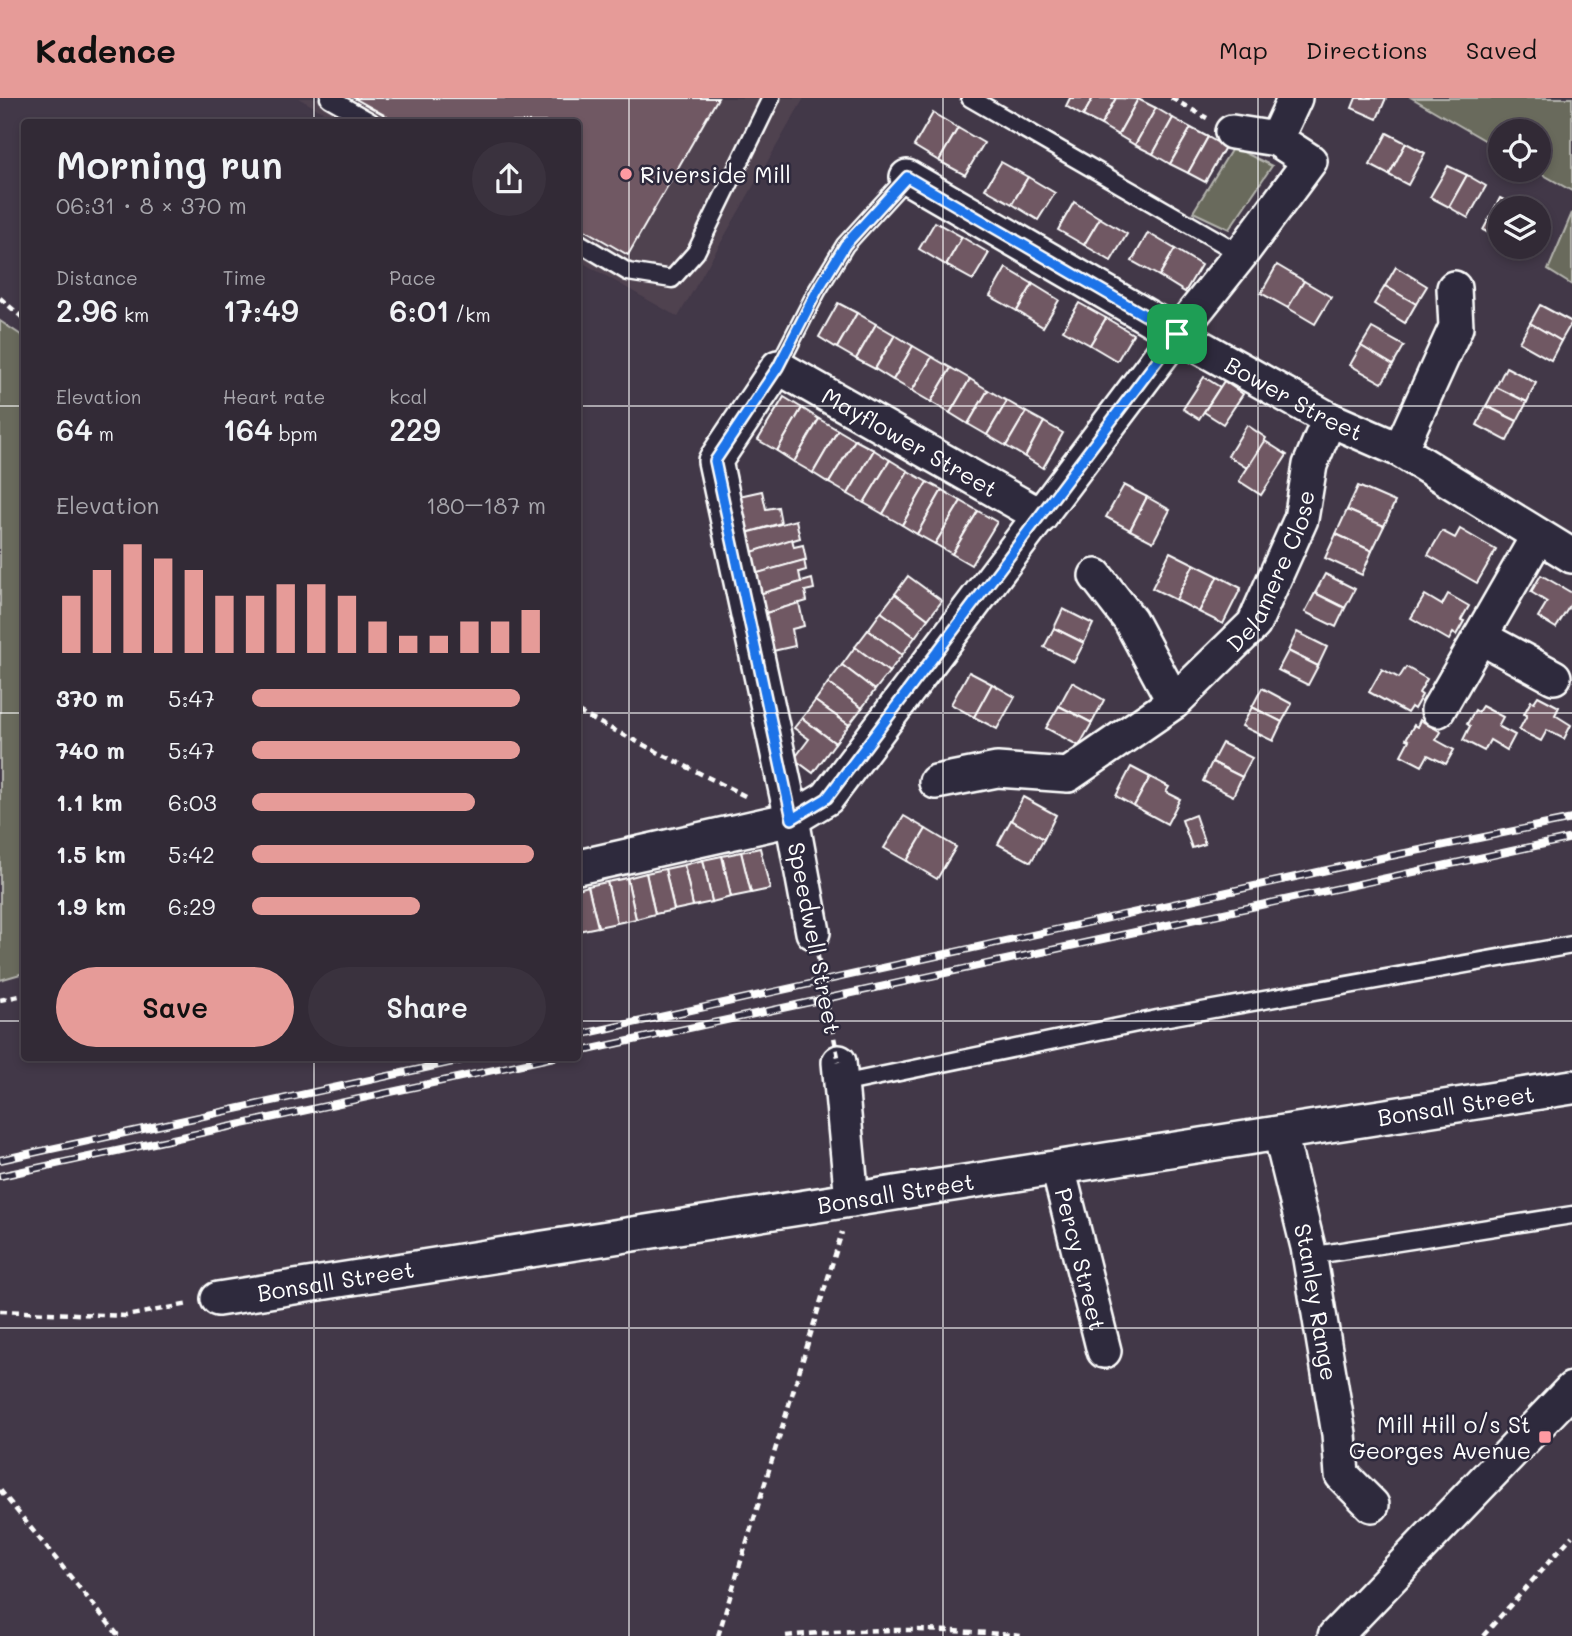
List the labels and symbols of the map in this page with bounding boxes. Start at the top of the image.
place label: Riverside Mill [640,159,791,189]
marker: Riverside Mill [618,166,634,182]
pin [1147,304,1207,364]
street label: Bower Street [1220,349,1368,447]
street label: Mayflower Street [817,380,1003,503]
street label: Delamere Close [1220,488,1321,658]
street label: Speedwell Street [782,840,848,1036]
street label: Bonsall Street [1375,1078,1536,1132]
street label: Bonsall Street [815,1166,976,1220]
street label: Percy Street [1049,1185,1113,1334]
street label: Stanley Range [1288,1220,1345,1383]
street label: Bonsall Street [255,1254,416,1308]
place label: Mill Hill o/s St Georges Avenue [1349,1409,1531,1465]
marker: Mill Hill o/s St Georges Avenue [1537,1429,1553,1445]

